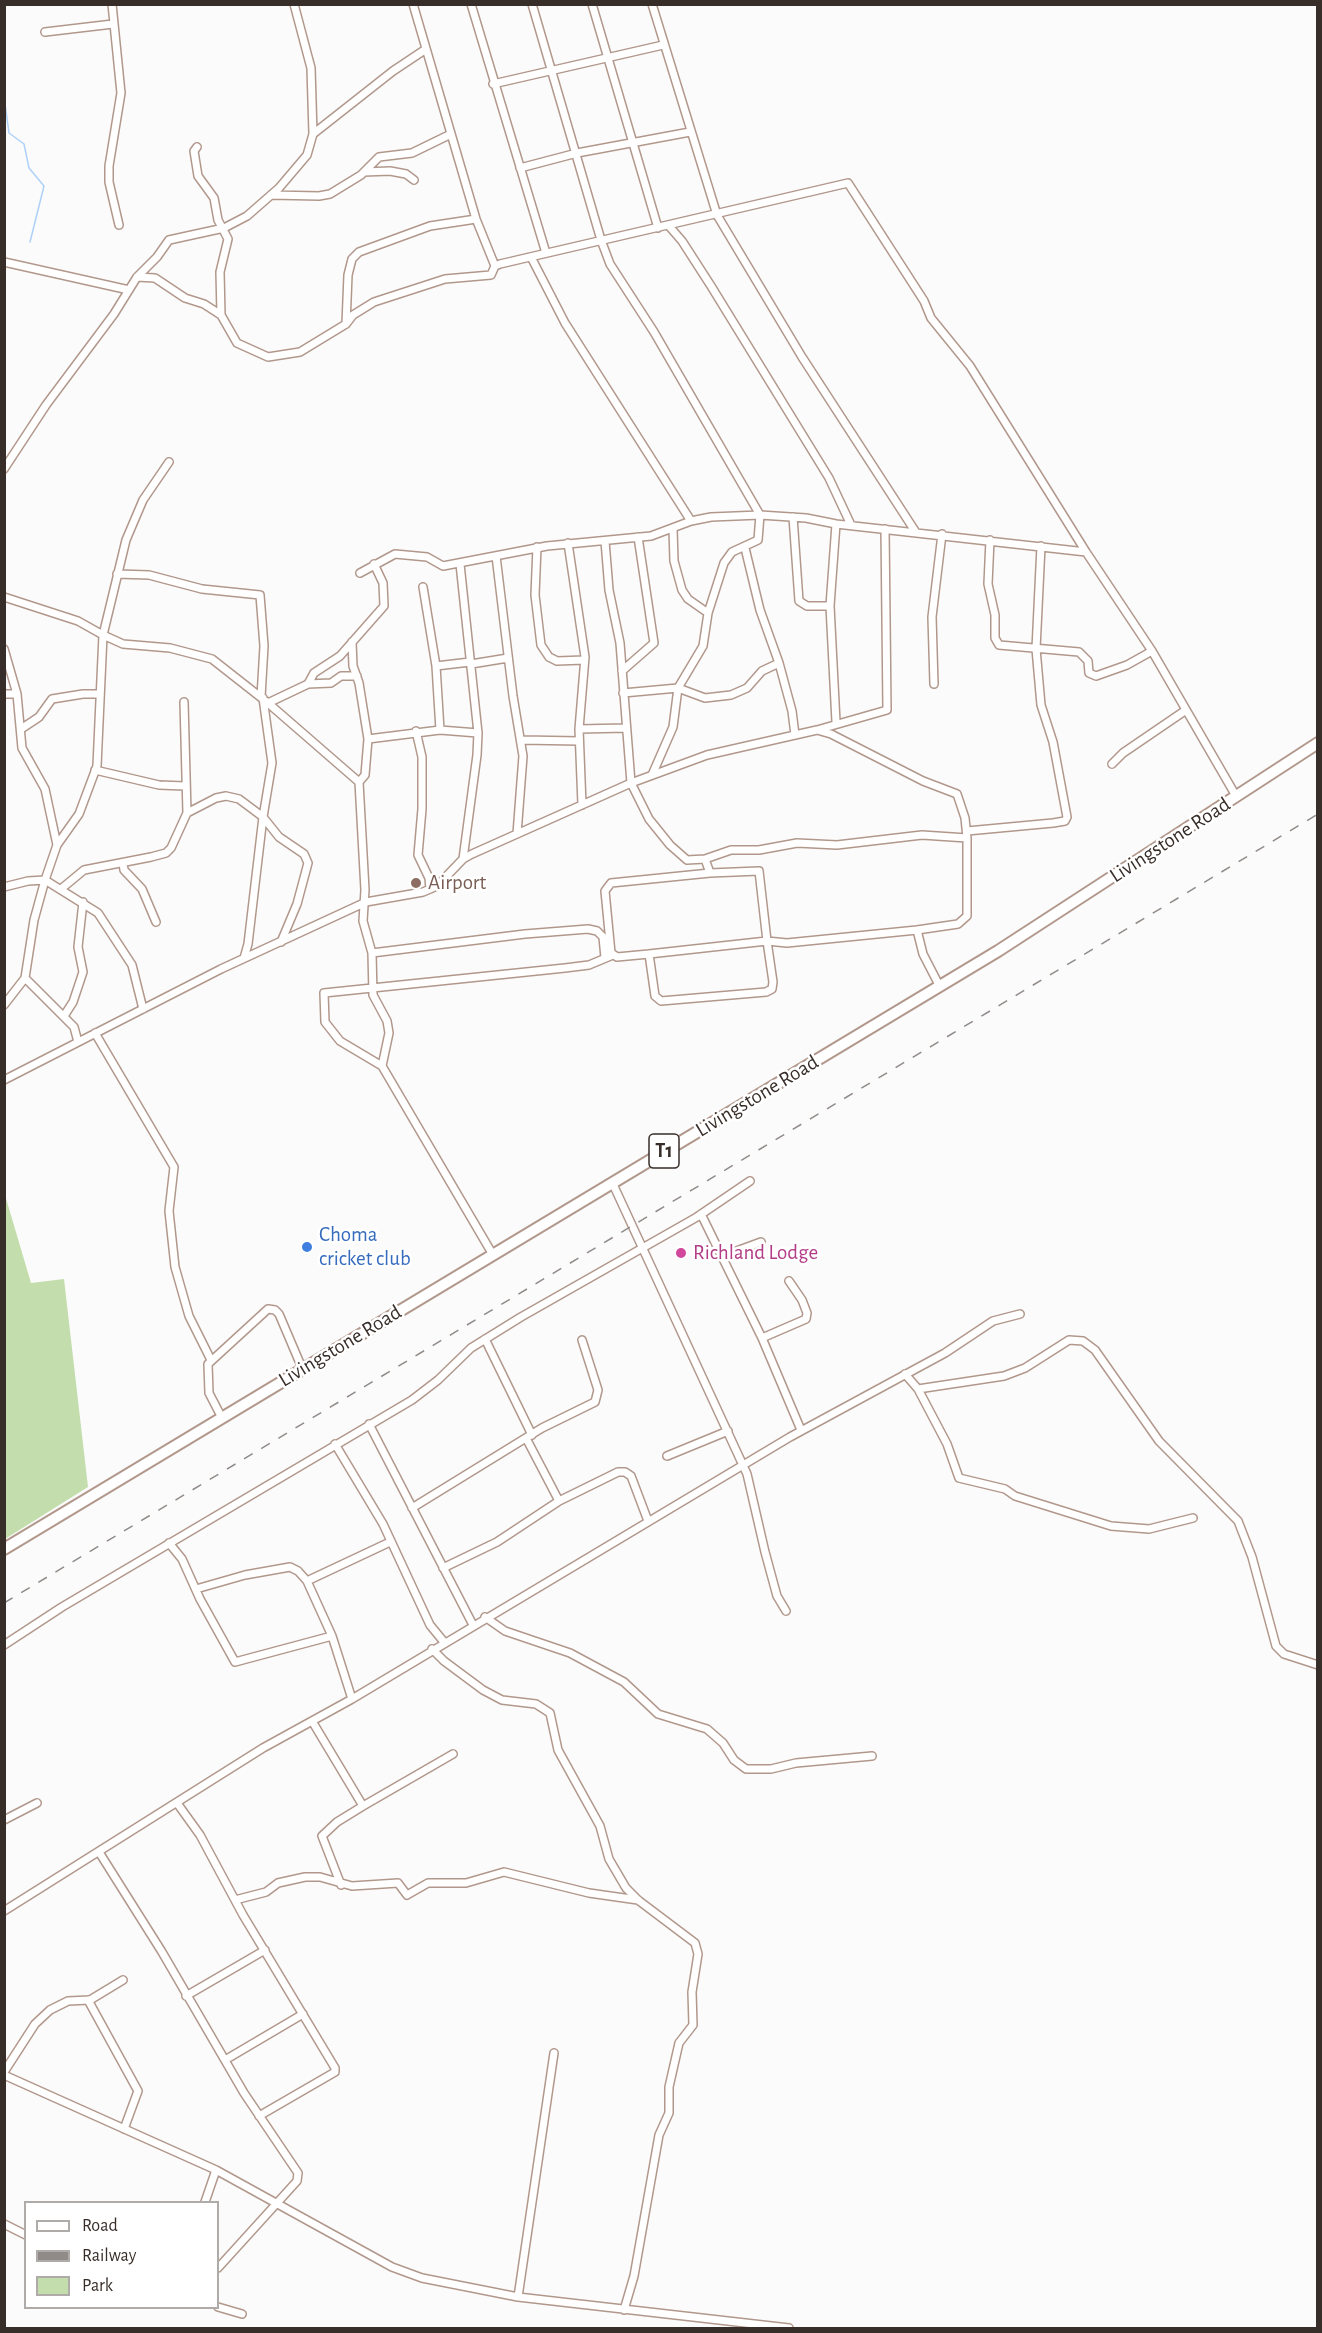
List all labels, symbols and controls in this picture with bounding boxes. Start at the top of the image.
street label: Livingstone Road [1105,792,1235,888]
place label: Airport [428,870,486,896]
marker: Airport [409,876,423,890]
street label: Livingstone Road [691,1049,823,1143]
road number: T1 [649,1134,679,1168]
place label: Choma cricket club [319,1222,411,1272]
marker: Choma cricket club [300,1240,314,1254]
place label: Richland Lodge [693,1240,818,1266]
marker: Richland Lodge [674,1246,688,1260]
street label: Livingstone Road [274,1299,406,1393]
legend [24,2201,219,2309]
text: Road [82,2217,118,2235]
text: Railway [82,2247,136,2265]
text: Park [82,2277,113,2295]

